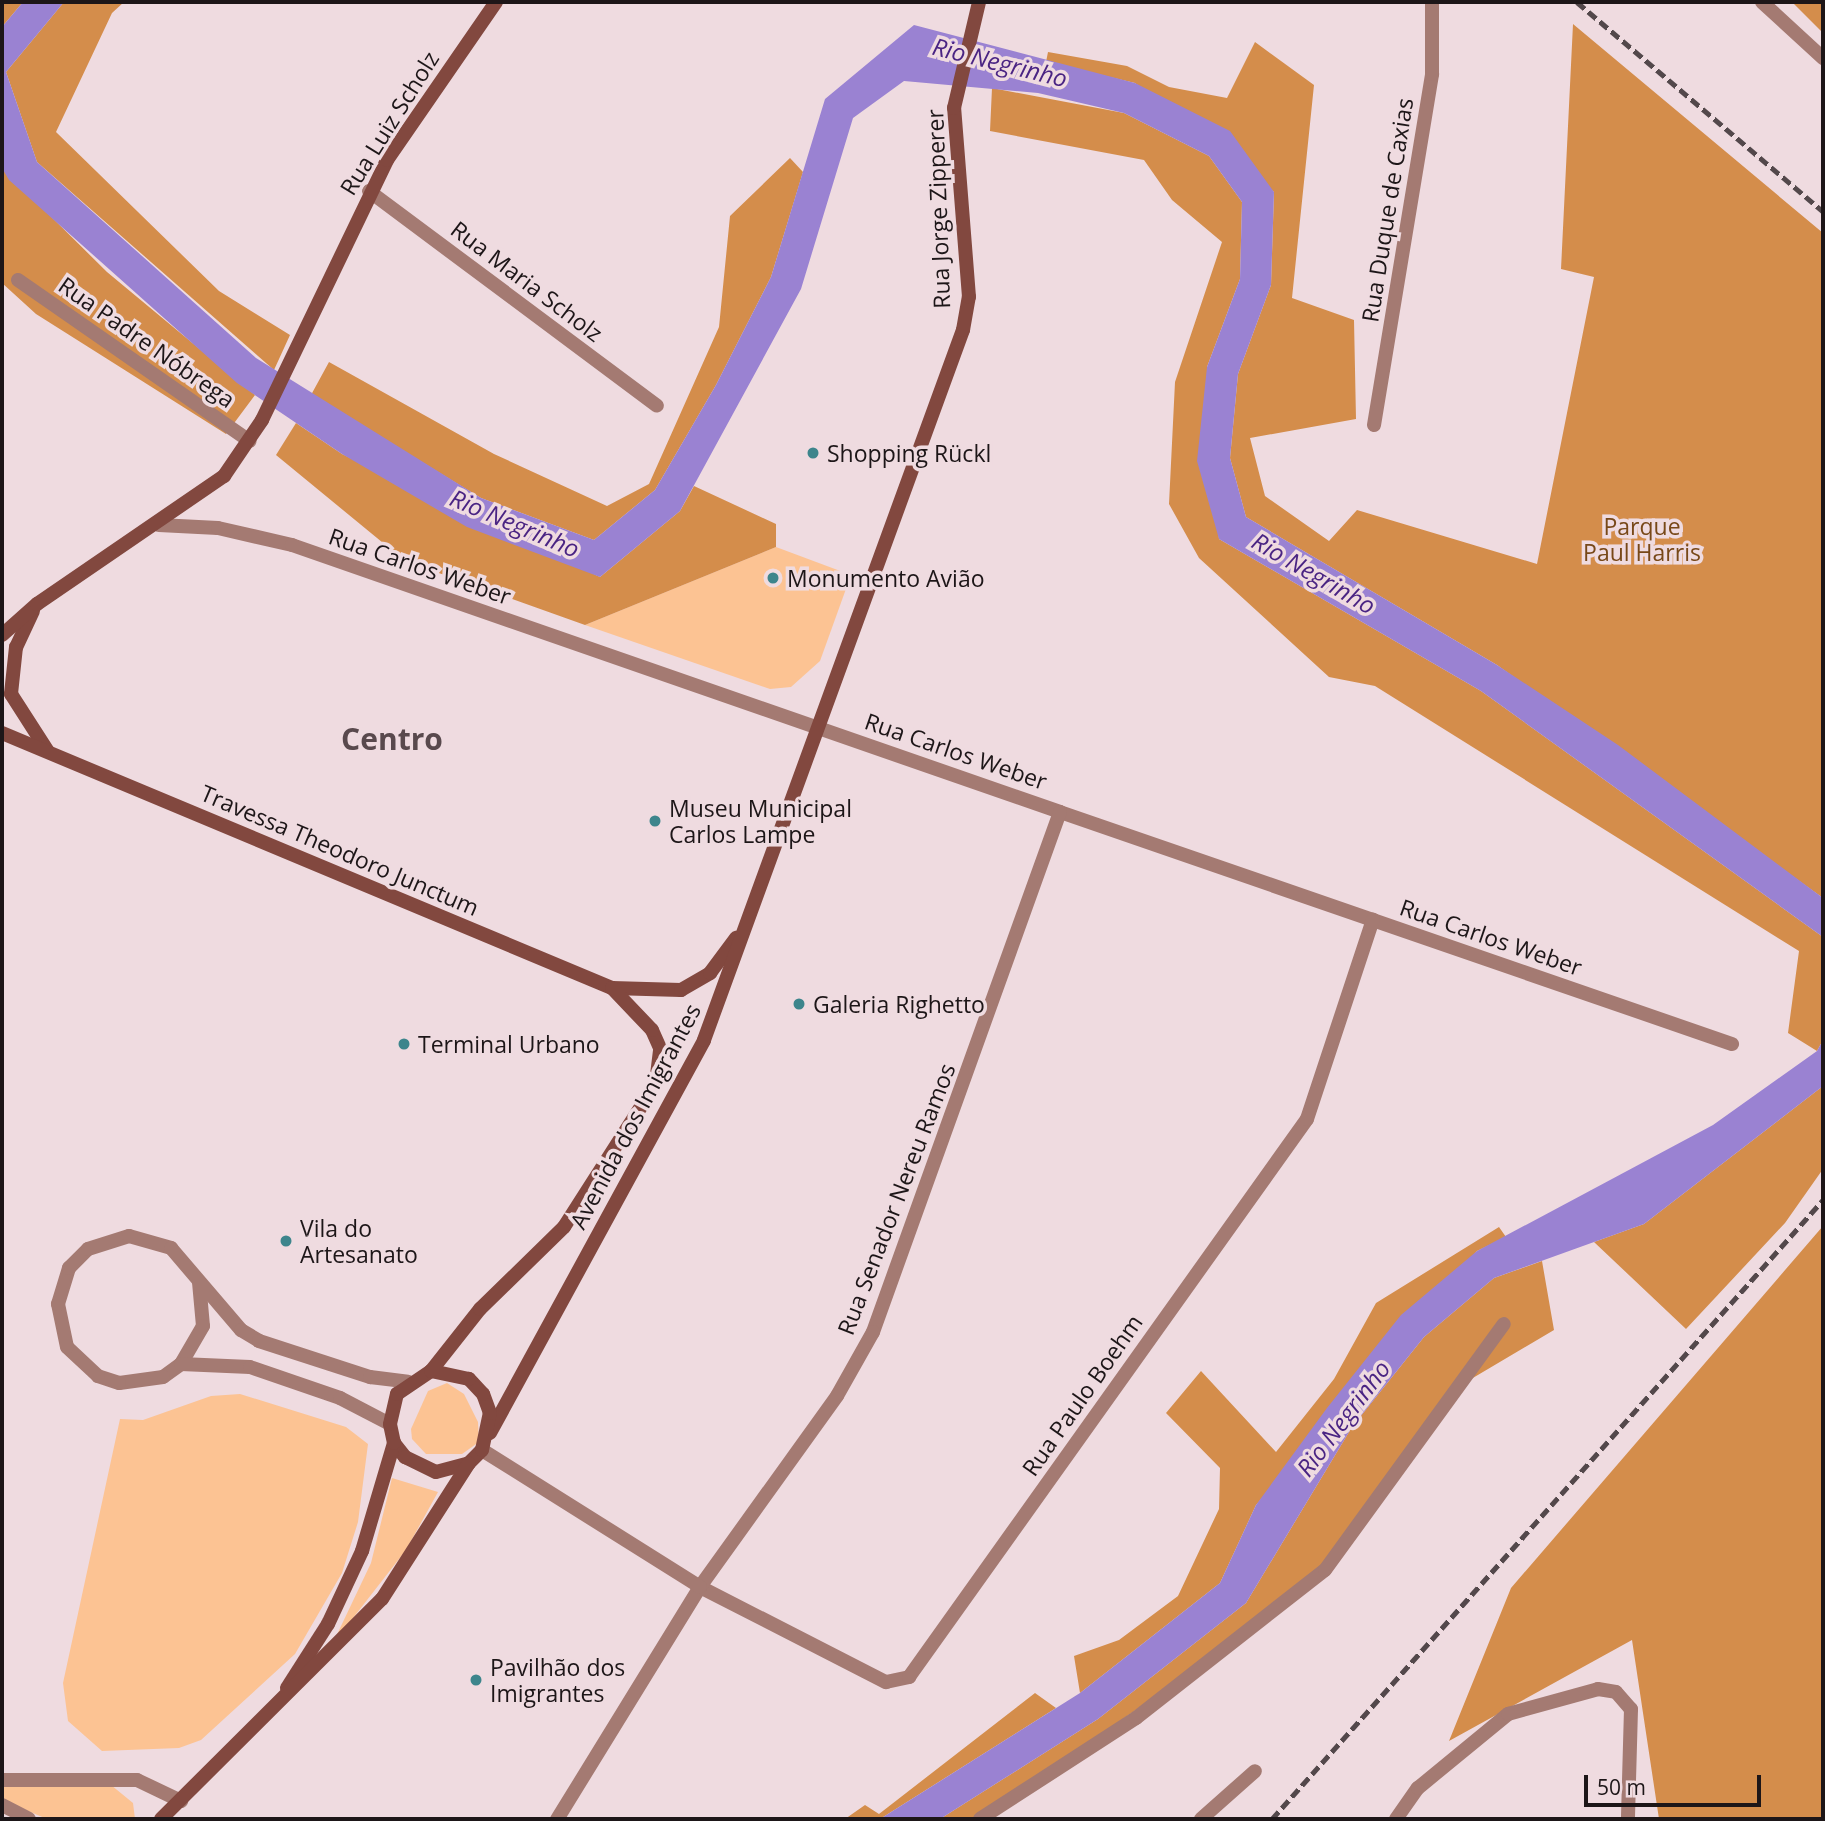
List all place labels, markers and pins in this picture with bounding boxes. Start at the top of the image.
place label: Shopping Rückl [827,439,991,467]
marker: Shopping Rückl [805,445,821,461]
place label: Monumento Avião [787,564,985,592]
marker: Monumento Avião [765,570,781,586]
place label: Museu Municipal Carlos Lampe [669,794,852,848]
marker: Museu Municipal Carlos Lampe [647,813,663,829]
place label: Galeria Righetto [813,990,985,1018]
marker: Galeria Righetto [791,996,807,1012]
place label: Terminal Urbano [418,1030,600,1058]
marker: Terminal Urbano [396,1036,412,1052]
place label: Vila do Artesanato [300,1214,418,1268]
marker: Vila do Artesanato [278,1233,294,1249]
place label: Pavilhão dos Imigrantes [490,1653,625,1707]
marker: Pavilhão dos Imigrantes [468,1672,484,1688]

